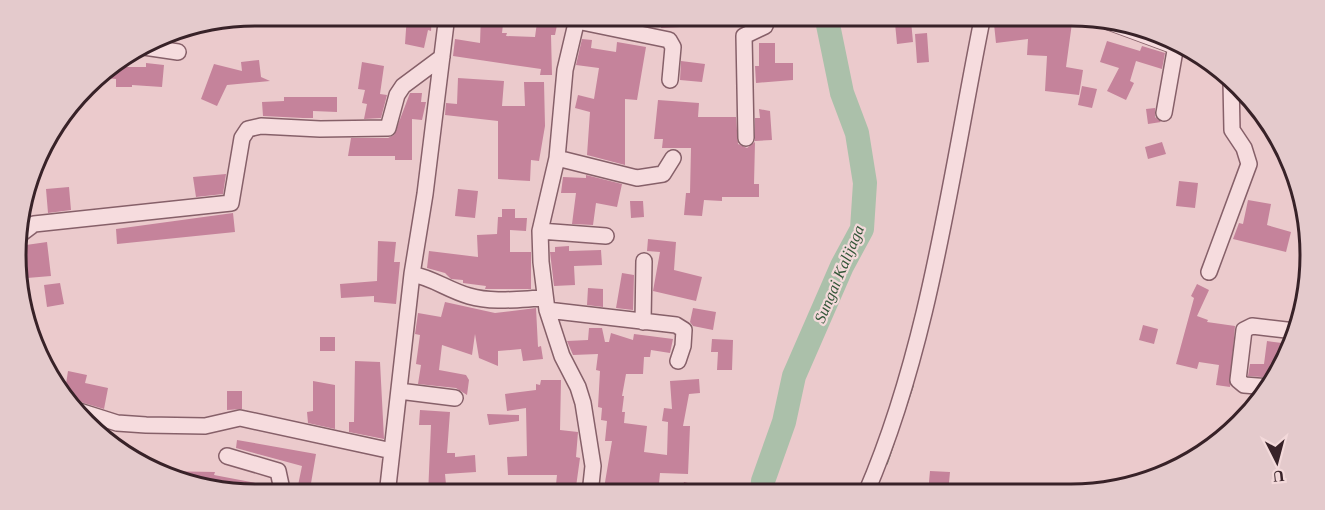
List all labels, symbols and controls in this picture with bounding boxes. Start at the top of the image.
water label: Sungai Kalijaga [811,223,868,326]
north arrow [1247,432,1307,492]
text: U [1271,467,1285,486]

